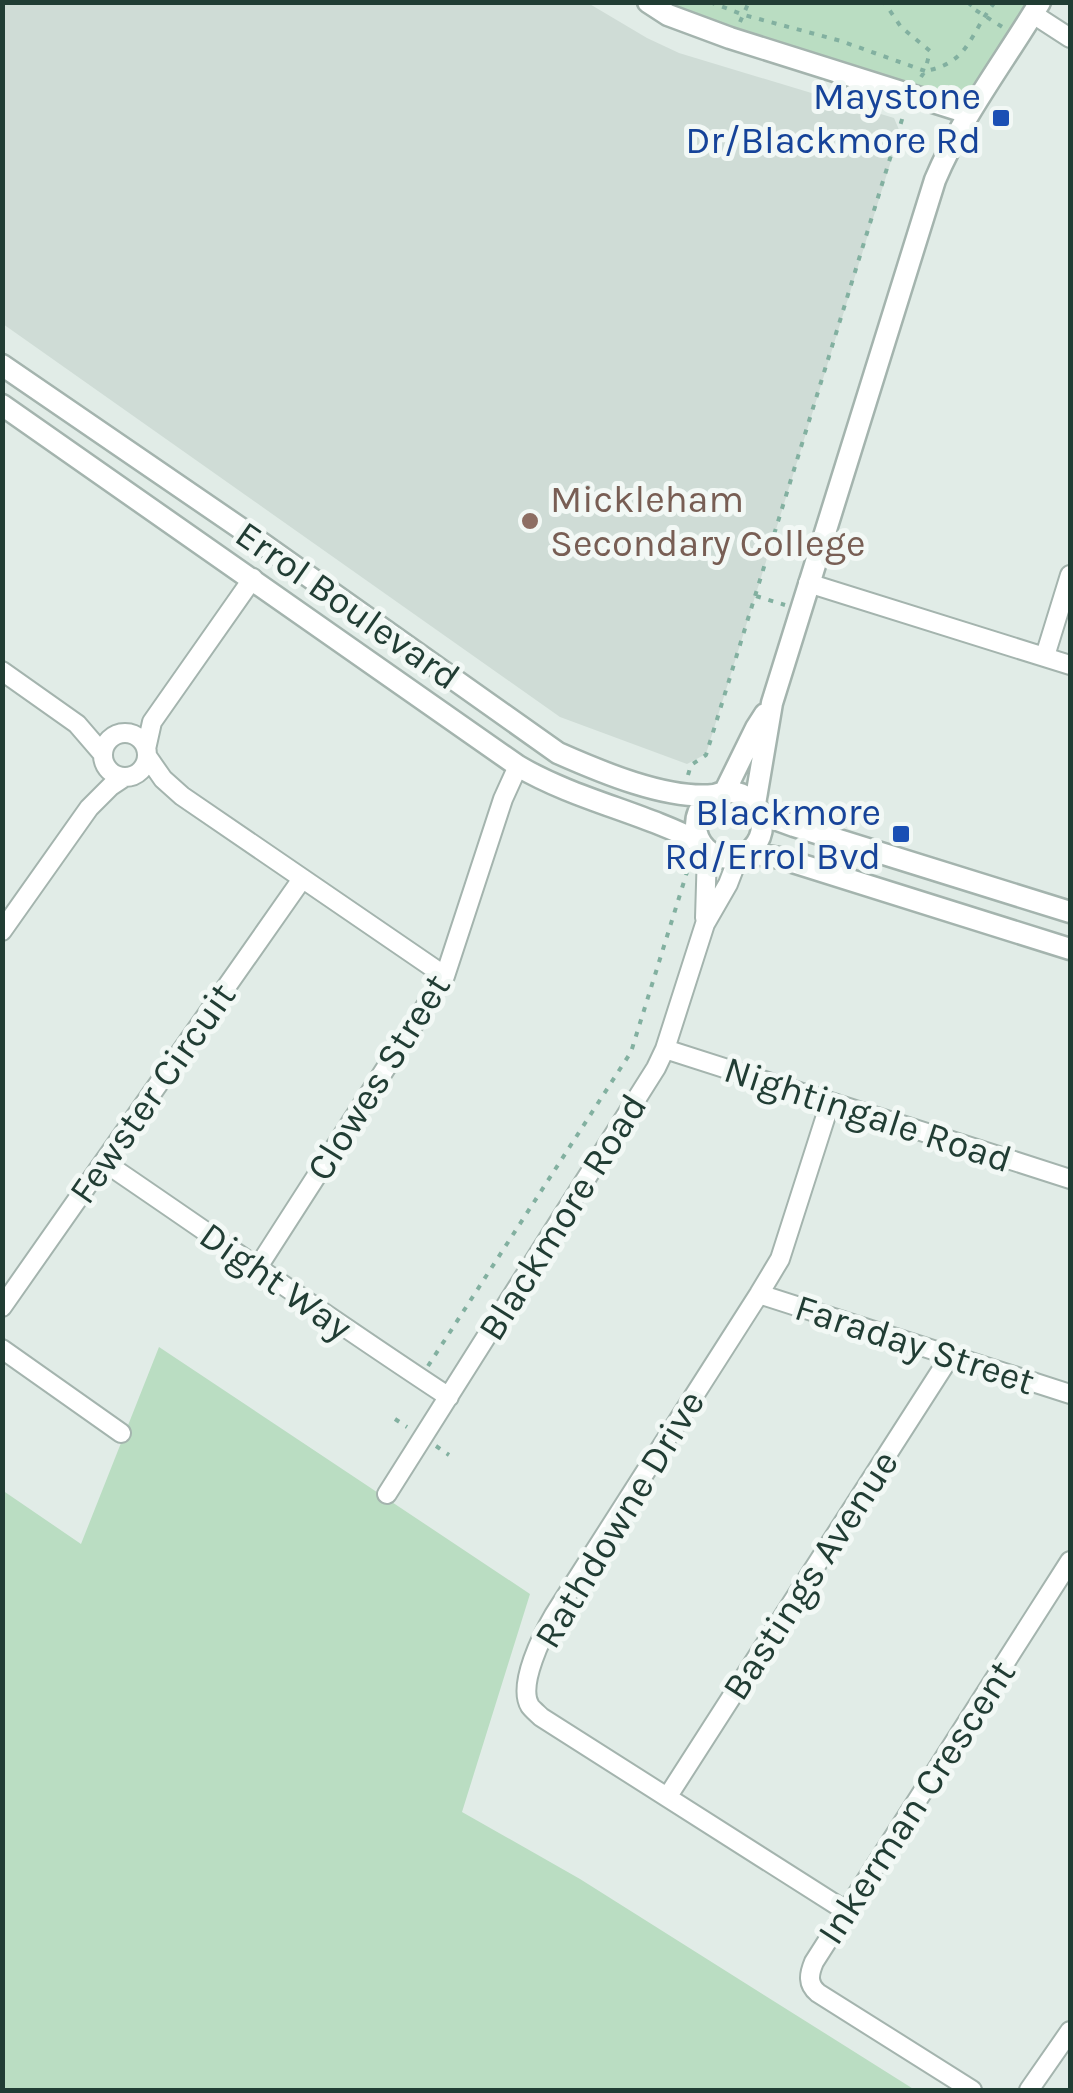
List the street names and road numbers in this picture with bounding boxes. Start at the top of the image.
street label: Errol Boulevard [227,512,468,699]
street label: Clowes Street [297,966,460,1189]
street label: Fewster Circuit [60,974,245,1212]
street label: Nightingale Road [719,1047,1017,1182]
street label: Blackmore Road [469,1086,656,1349]
street label: Dight Way [191,1213,361,1350]
street label: Faraday Street [789,1285,1040,1404]
street label: Rathdowne Drive [525,1382,714,1656]
street label: Bastings Avenue [713,1442,908,1709]
street label: Inkerman Crescent [808,1652,1025,1953]

